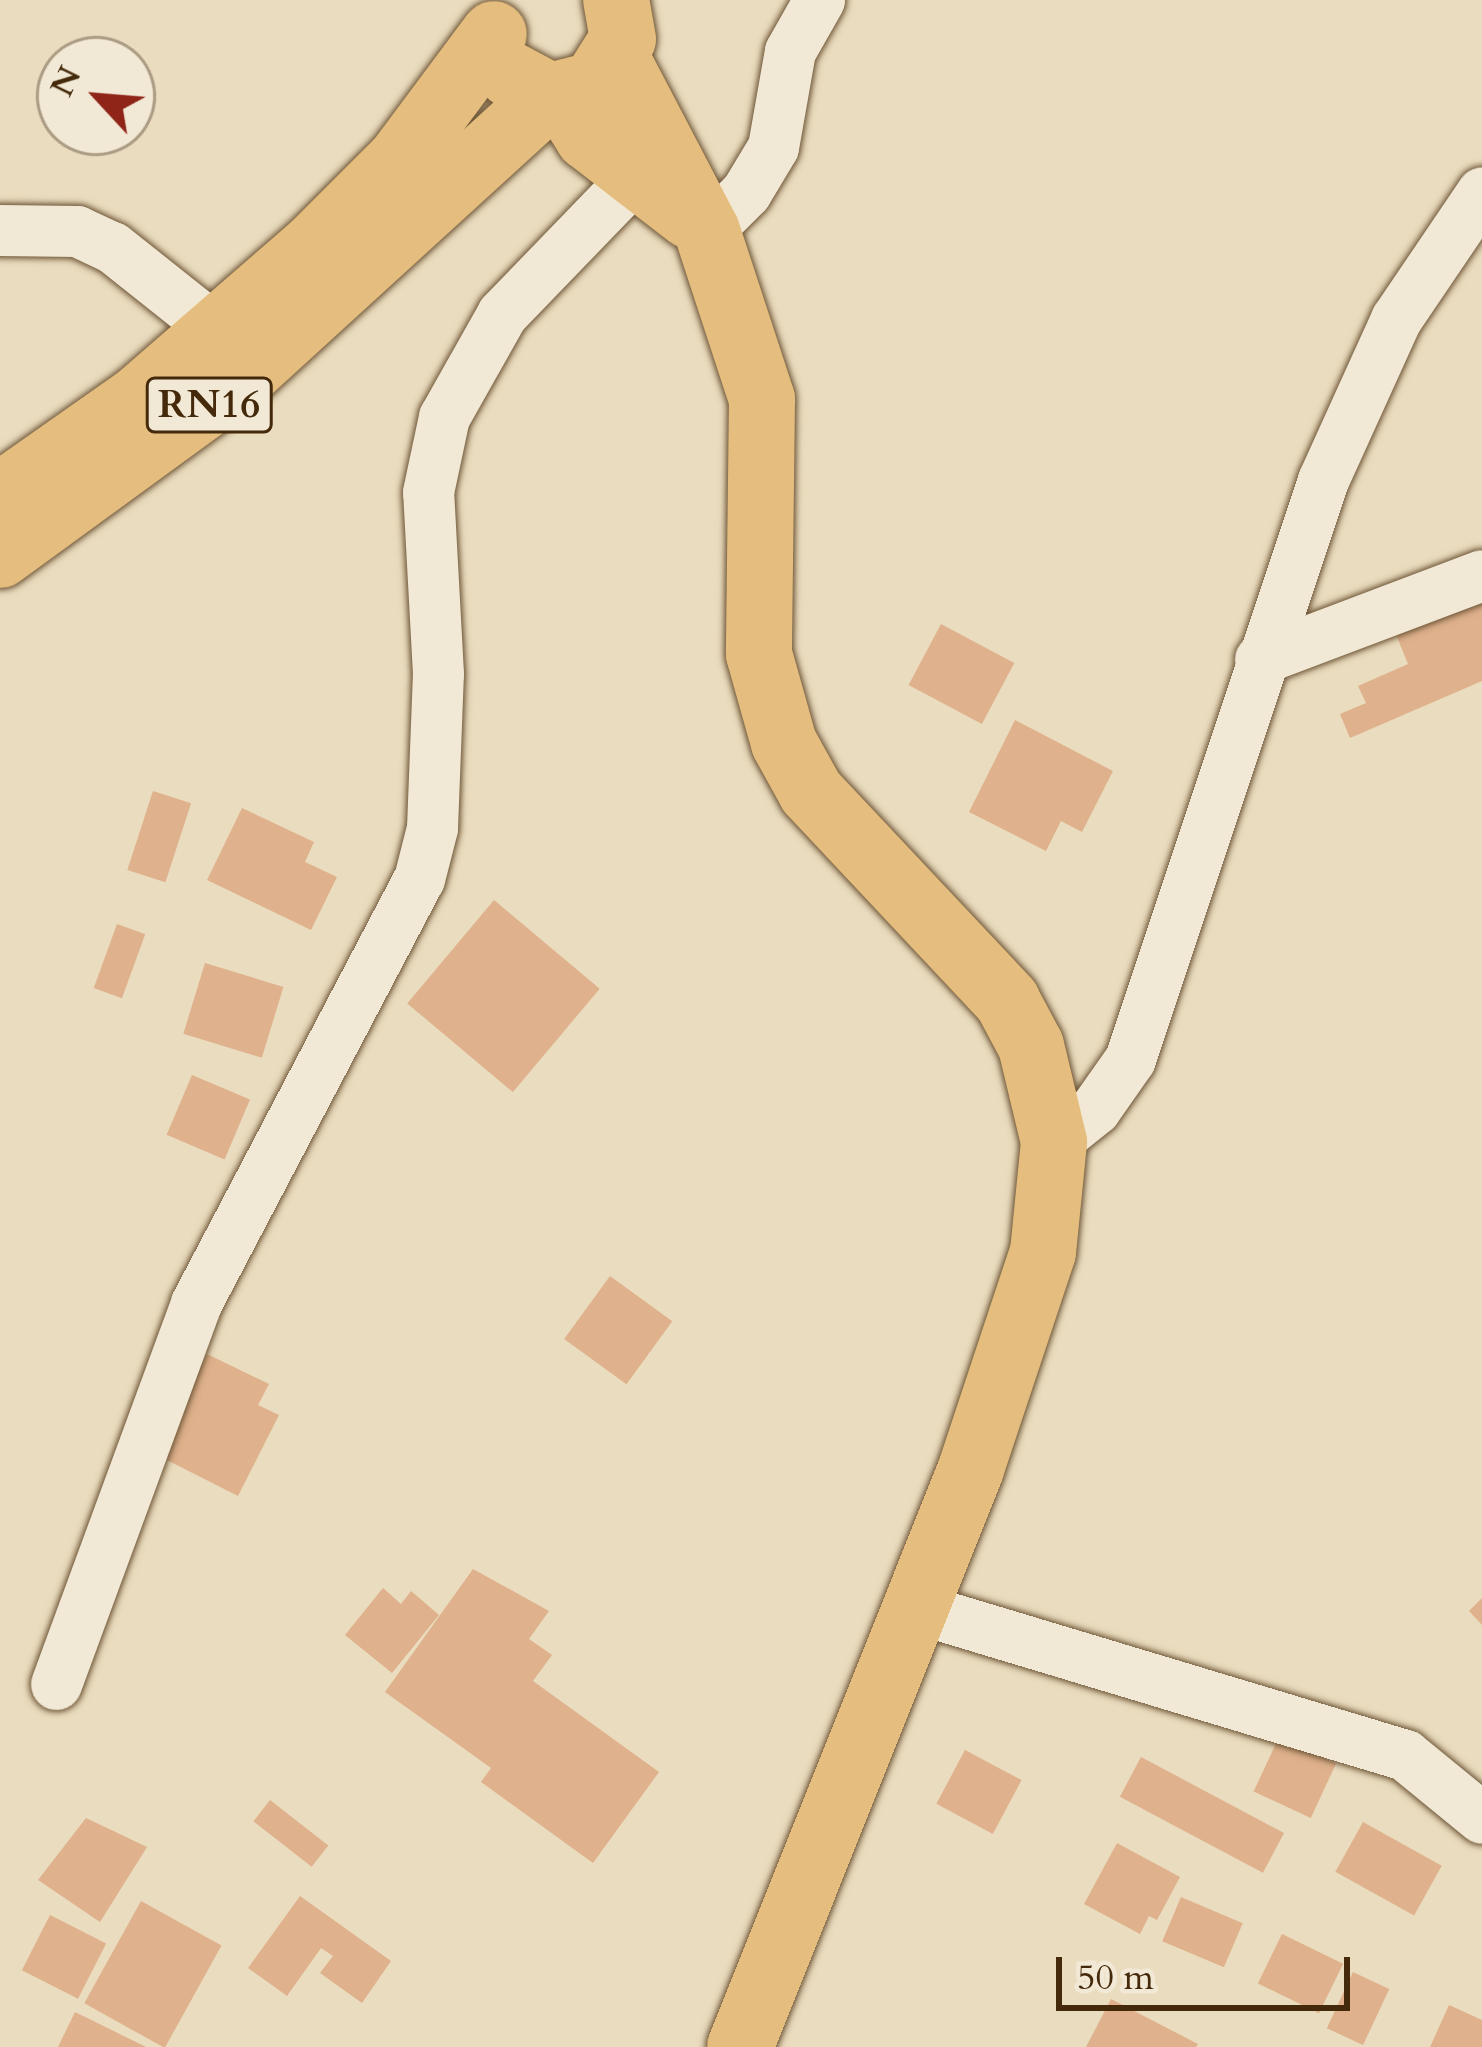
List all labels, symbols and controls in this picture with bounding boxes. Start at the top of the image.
north arrow [36,36,156,156]
text: N [39,59,92,104]
road number: RN16 [143,372,275,438]
scale bar [1062,1933,1356,2007]
text: 50 m [1077,1953,1154,2002]

